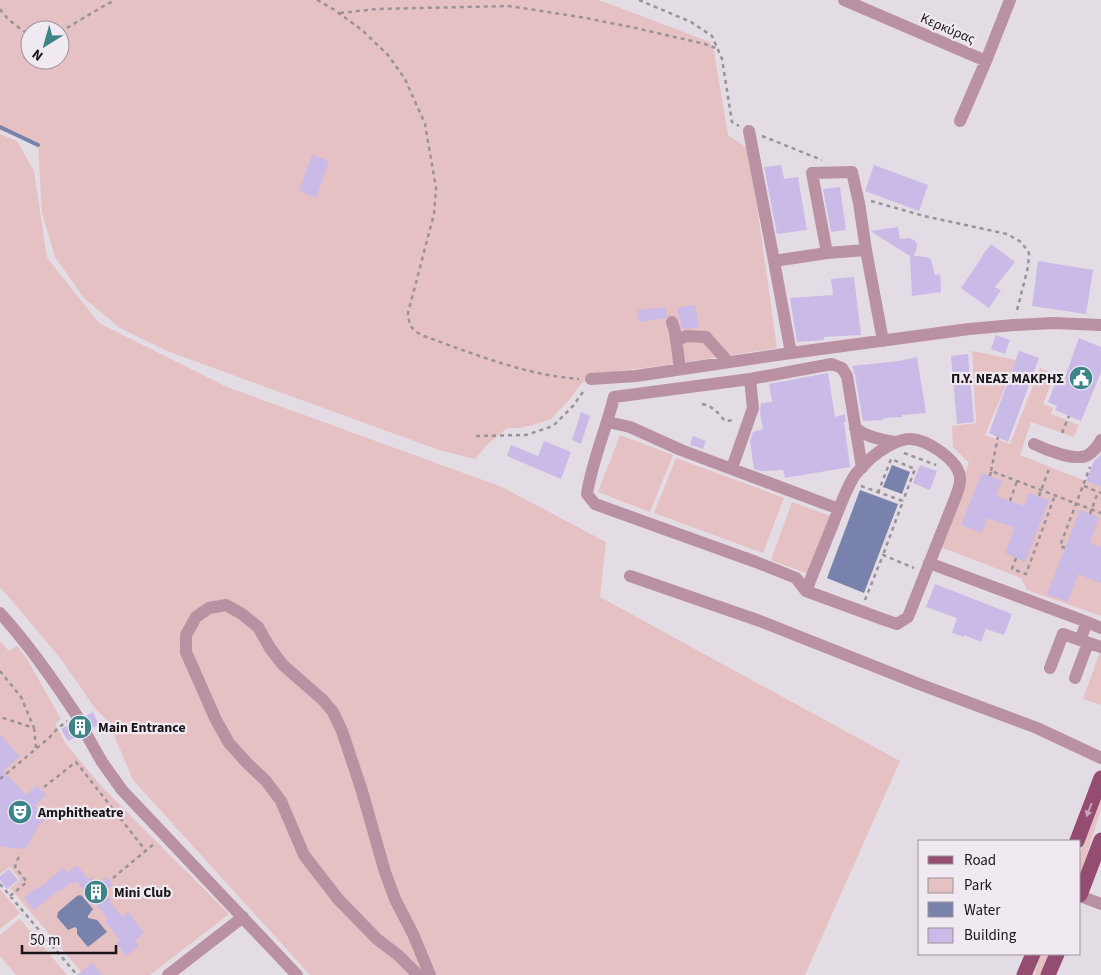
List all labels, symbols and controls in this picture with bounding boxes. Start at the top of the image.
street label: Κερκύρας [917,8,978,49]
north arrow [20,20,70,70]
text: N [28,44,48,65]
public building icon: Π.Υ. ΝΕΑΣ ΜΑΚΡΗΣ [1068,365,1094,391]
place label: Π.Υ. ΝΕΑΣ ΜΑΚΡΗΣ [951,369,1064,389]
building icon: Main Entrance [67,714,93,740]
place label: Main Entrance [98,718,186,738]
theatre icon: Amphitheatre [7,799,33,825]
one-way arrow [1085,802,1092,817]
place label: Amphitheatre [37,803,124,823]
legend [918,840,1081,955]
text: Road [964,850,996,871]
text: Park [964,875,993,896]
building icon: Mini Club [83,879,109,905]
place label: Mini Club [114,883,171,903]
text: Water [964,900,1001,921]
scale bar [22,922,116,954]
text: Building [964,925,1017,946]
text: 50 m [30,930,60,951]

